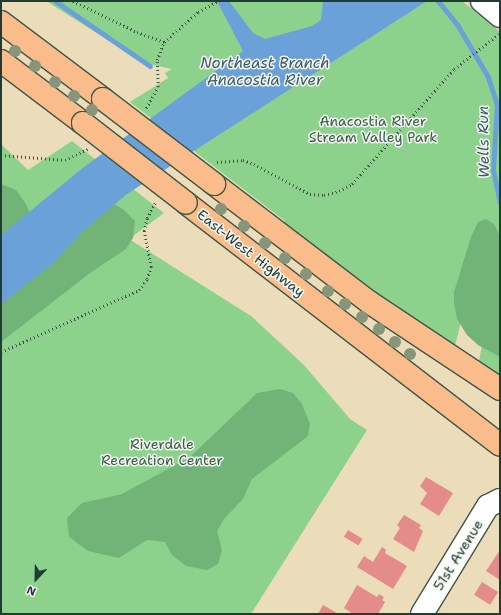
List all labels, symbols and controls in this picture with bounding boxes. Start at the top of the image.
water label: Northeast Branch Anacostia River [200,54,330,89]
water label: Wells Run [474,106,494,178]
park label: Anacostia River Stream Valley Park [309,113,437,146]
street label: East-West Highway [194,206,308,300]
park label: Riverdale Recreation Center [101,436,223,468]
street label: 51st Avenue [430,517,486,593]
north arrow [16,559,56,599]
text: N [24,582,38,599]

